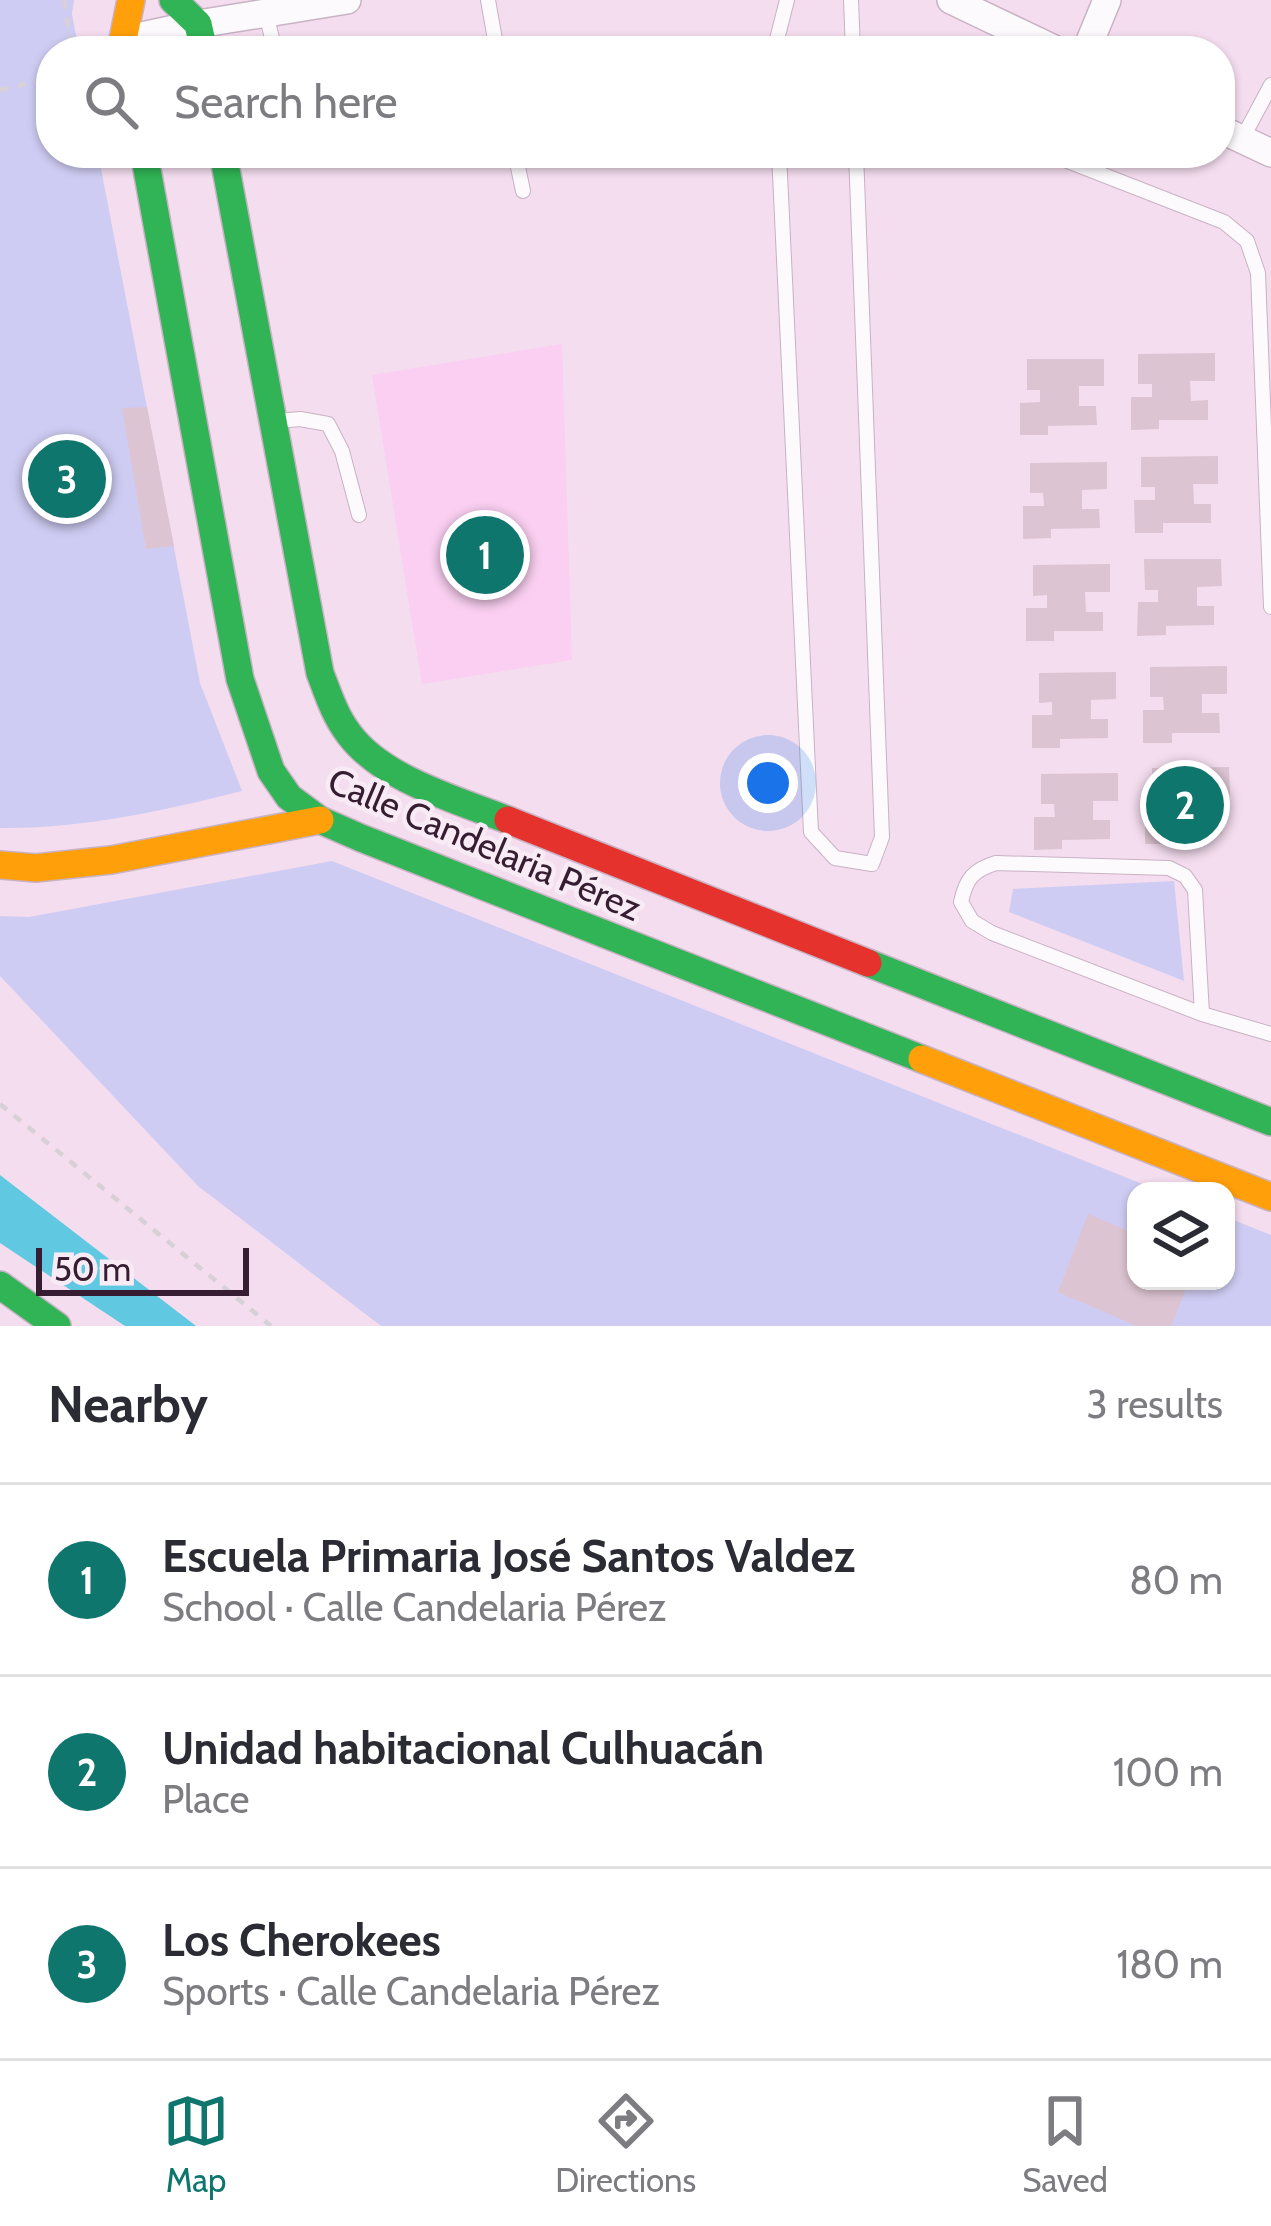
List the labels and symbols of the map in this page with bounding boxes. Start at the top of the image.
pin: 3 [28,434,106,524]
pin: 1 [446,510,524,600]
your location [738,753,798,813]
street label: Calle Candelaria Pérez [322,758,648,930]
pin: 2 [1146,760,1224,850]
scale bar [36,1242,249,1295]

